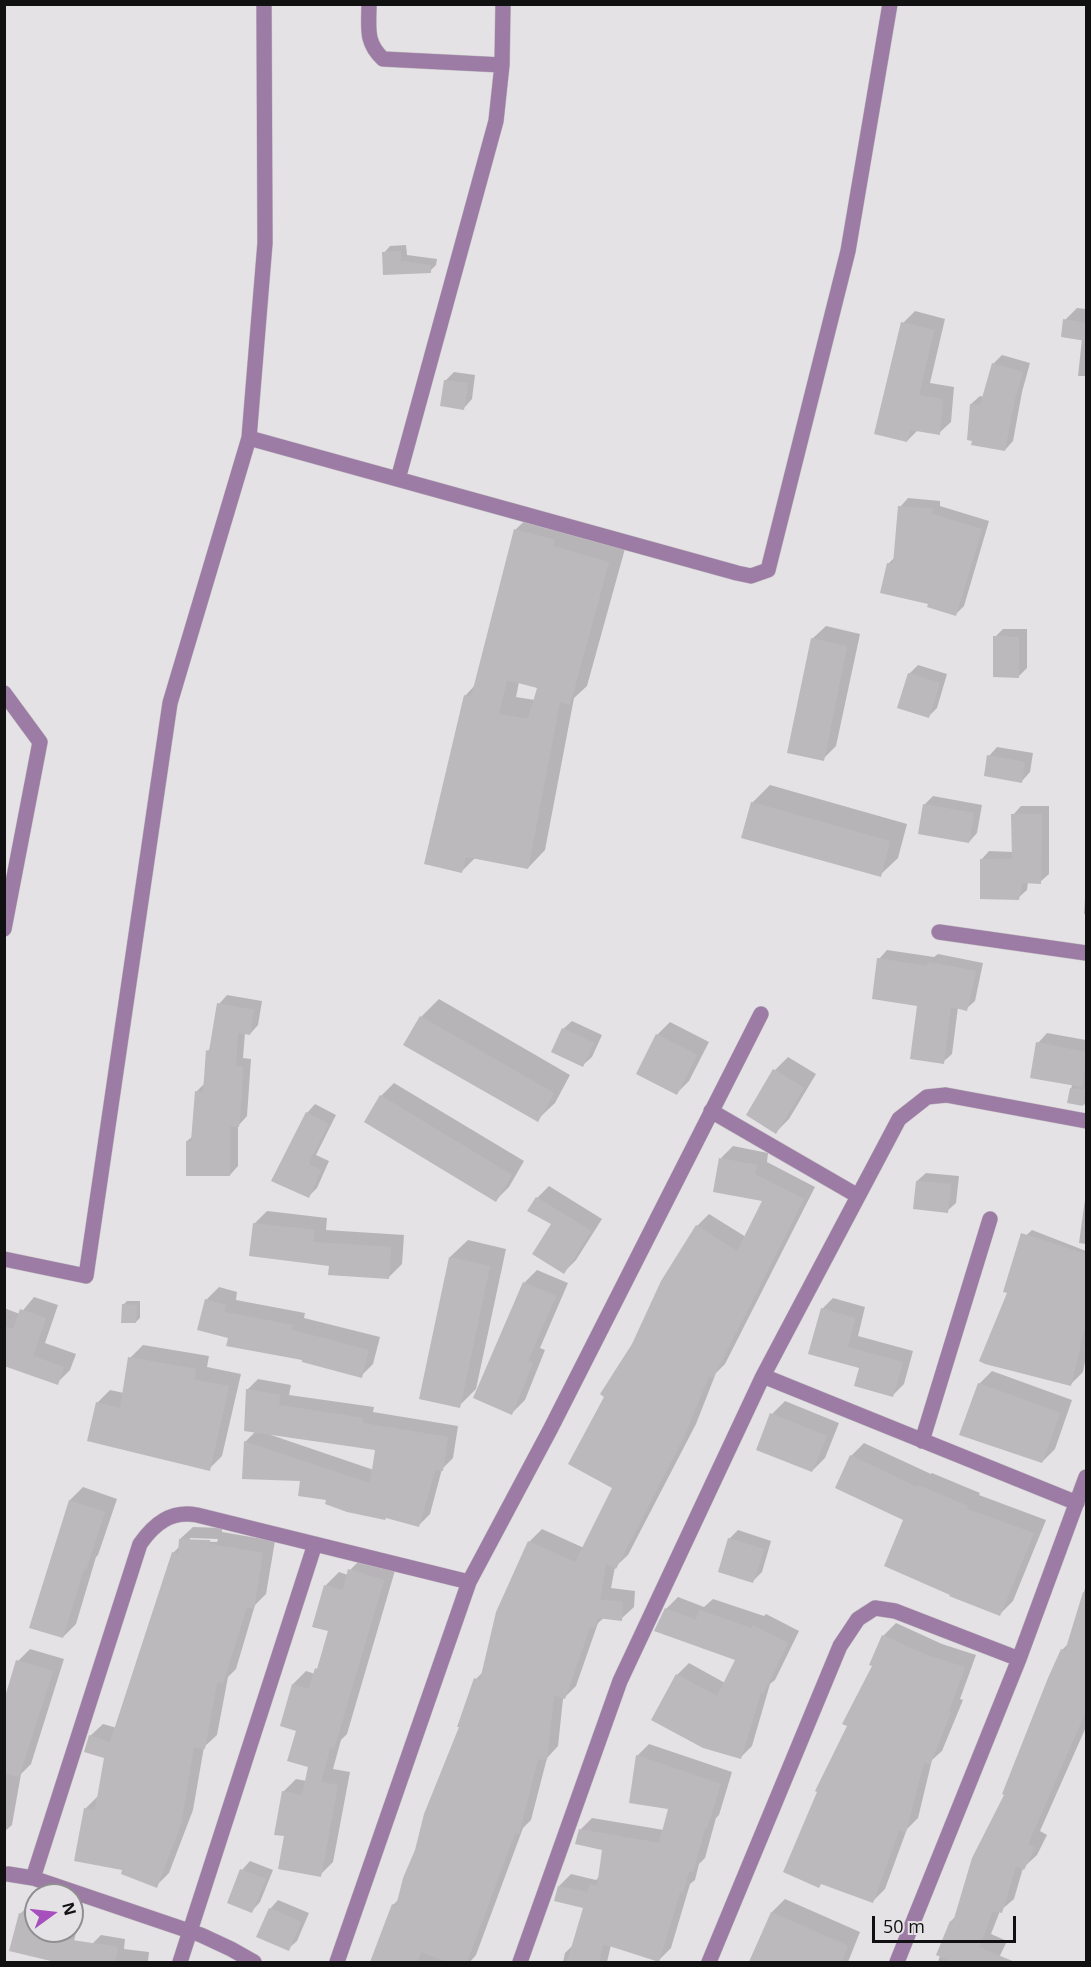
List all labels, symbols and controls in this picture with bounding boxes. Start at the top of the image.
north arrow [24,1883,84,1943]
text: N [57,1900,82,1918]
scale bar [875,1904,1019,1942]
text: 50 m [883,1914,925,1938]

